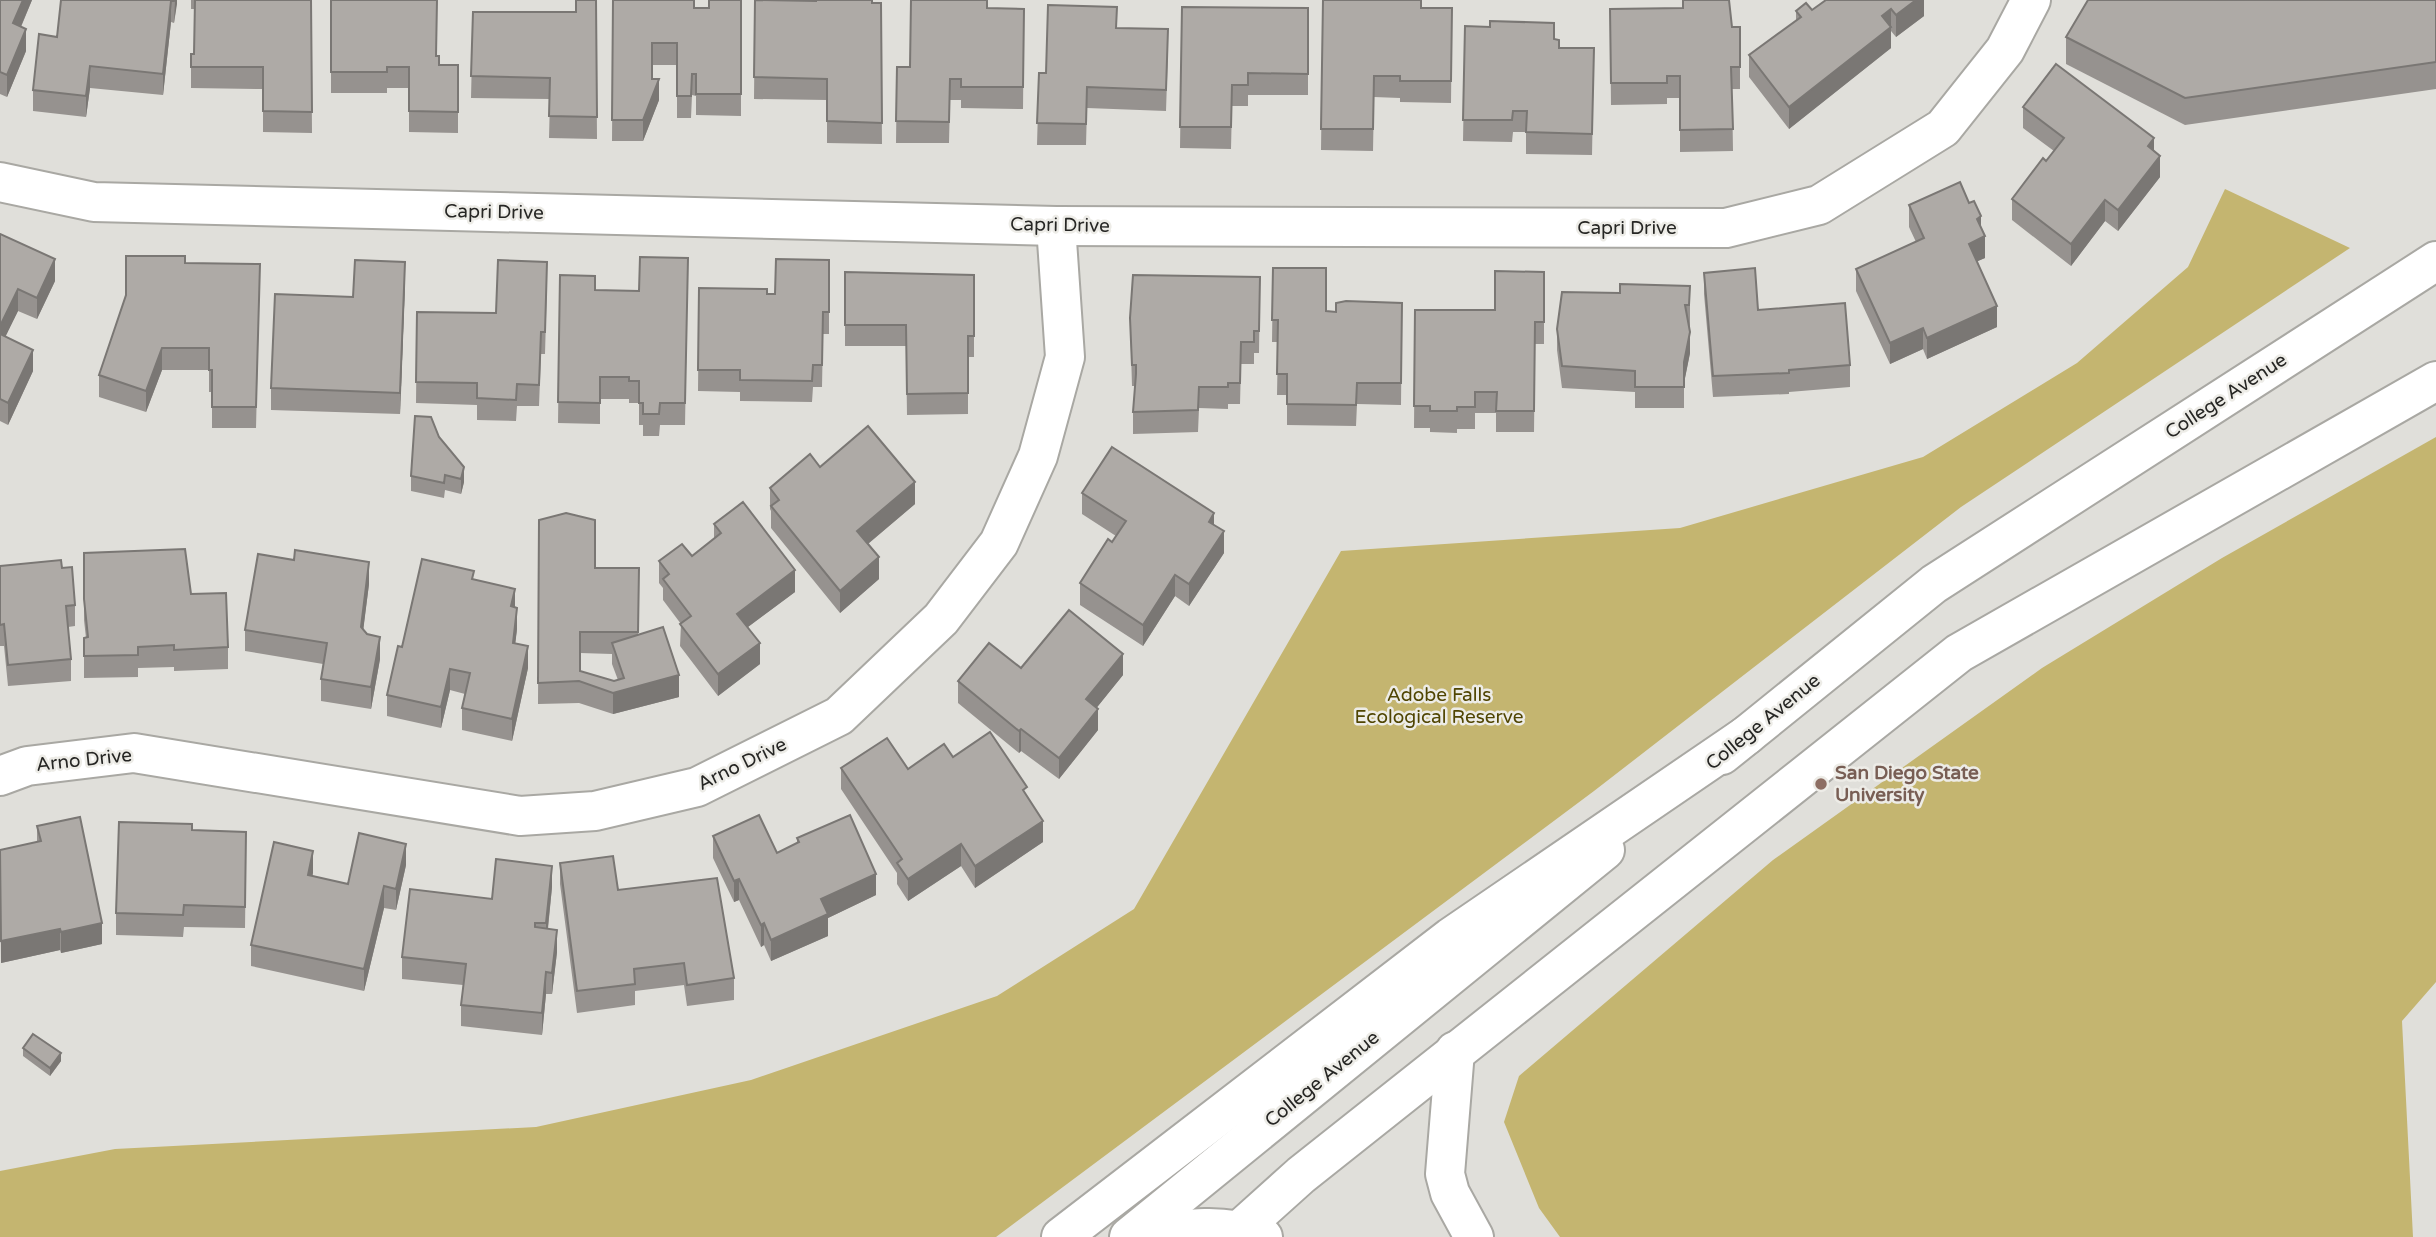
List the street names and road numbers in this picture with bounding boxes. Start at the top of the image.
street label: Capri Drive [444,200,544,224]
street label: Capri Drive [1010,213,1110,237]
street label: Capri Drive [1577,217,1677,239]
street label: College Avenue [2161,349,2291,443]
street label: College Avenue [1702,669,1824,775]
street label: Arno Drive [694,733,790,795]
street label: Arno Drive [35,744,133,776]
street label: College Avenue [1261,1026,1383,1132]

